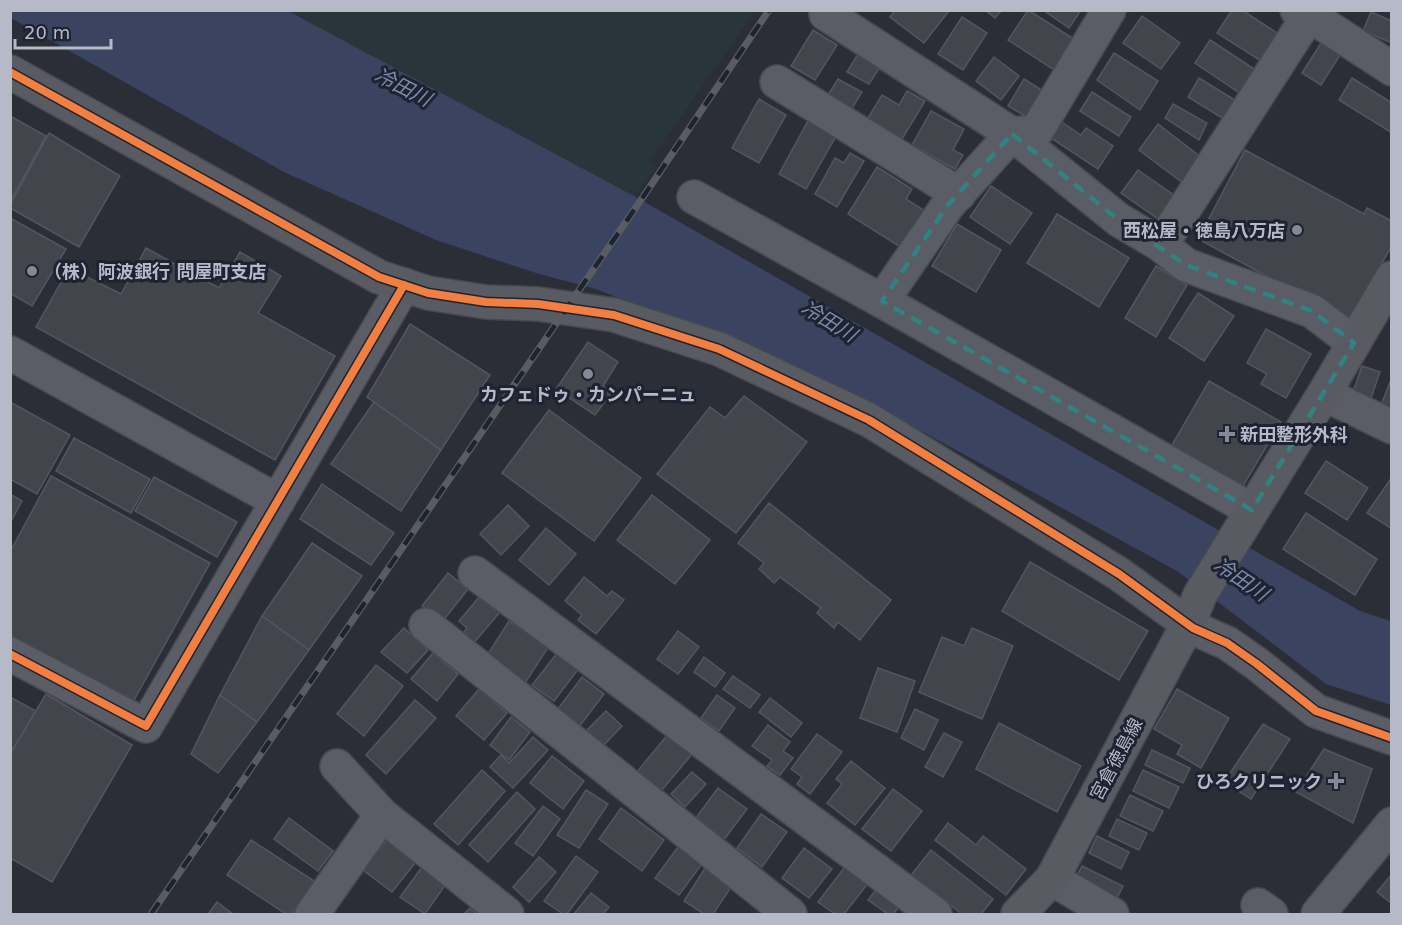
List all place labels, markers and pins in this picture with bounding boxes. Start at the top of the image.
place label: 西松屋・徳島八万店 [1123,220,1285,241]
marker: 西松屋・徳島八万店 [1290,223,1304,237]
place label: （株）阿波銀行 問屋町支店 [44,261,266,282]
marker: （株）阿波銀行 問屋町支店 [25,264,39,278]
marker: カフェドゥ・カンパーニュ [581,367,595,381]
place label: カフェドゥ・カンパーニュ [480,384,696,405]
place label: 新田整形外科 [1240,424,1348,445]
marker: 新田整形外科 [1218,425,1236,443]
place label: ひろクリニック [1196,771,1322,792]
marker: ひろクリニック [1327,772,1345,790]

